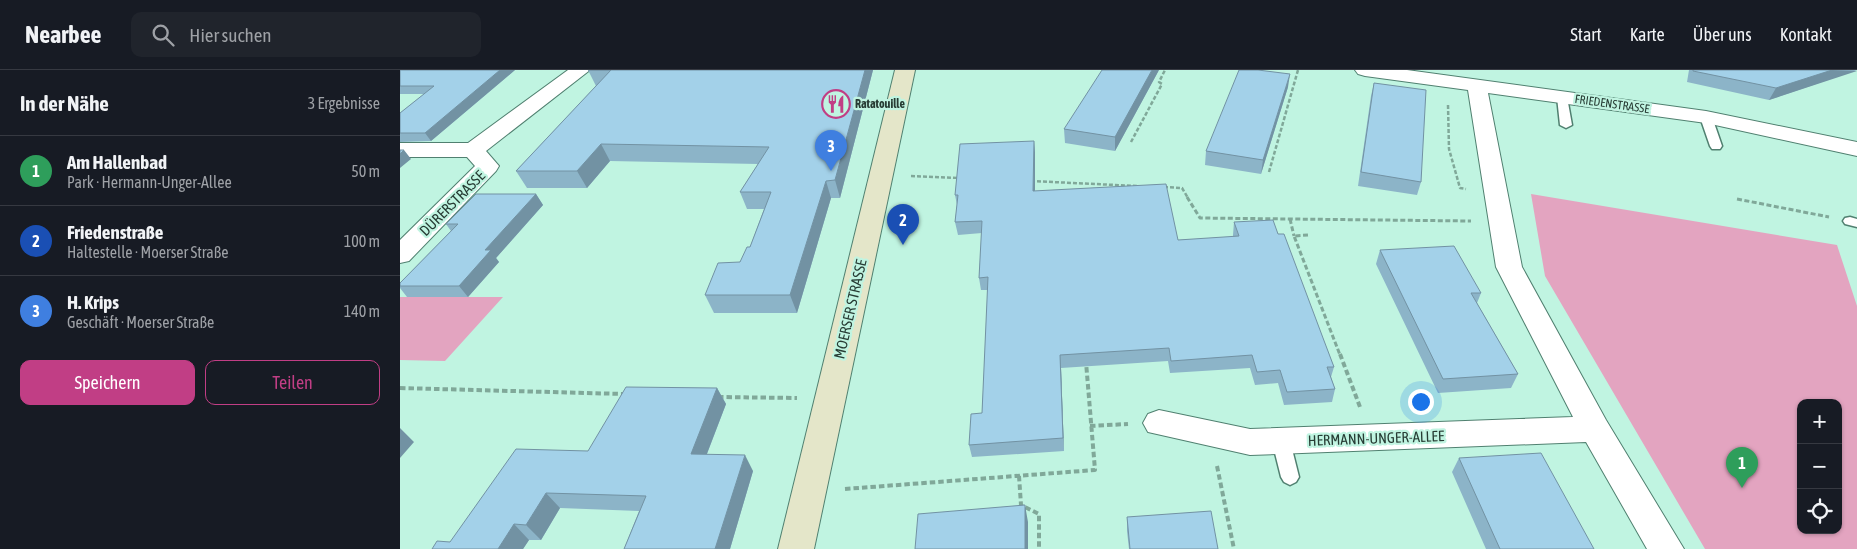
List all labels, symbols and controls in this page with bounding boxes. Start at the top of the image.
search box [131,12,481,57]
text: Nearbee [25,21,101,48]
icon: search [149,21,177,49]
text: Hier suchen [189,24,272,46]
text: Start [1570,24,1602,45]
text: Karte [1630,24,1665,45]
text: Über uns [1693,24,1752,45]
text: Kontakt [1780,24,1832,45]
restaurant icon: Ratatouille [821,89,851,119]
text: In der Nähe [20,91,109,115]
street label: FRIEDENSTRASSE [1574,92,1650,116]
text: 3 Ergebnisse [308,94,380,112]
place label: Ratatouille [855,97,905,111]
pin: 3 [815,130,847,171]
text: Am Hallenbad [67,151,167,173]
text: 1 [32,162,40,180]
text: 50 m [351,162,380,180]
street label: DÜRERSTRASSE [416,166,489,239]
text: Park · Hermann-Unger-Allee [67,173,232,191]
pin: 2 [887,204,919,245]
text: Friedenstraße [67,221,163,243]
text: 2 [32,232,40,250]
text: 100 m [344,232,380,250]
text: Haltestelle · Moerser Straße [67,243,228,261]
street label: MOERSER STRASSE [830,257,870,360]
text: H. Krips [67,291,119,313]
text: 3 [32,302,40,320]
text: 140 m [344,302,380,320]
text: Geschäft · Moerser Straße [67,313,214,331]
button: Speichern [20,360,195,405]
button: Teilen [205,360,380,405]
your location [1408,389,1434,415]
map controls [1797,399,1842,534]
button: + [1797,399,1842,444]
street label: HERMANN-UNGER-ALLEE [1307,427,1445,449]
button: − [1797,444,1842,489]
pin: 1 [1726,447,1758,488]
button: locate [1797,489,1842,534]

